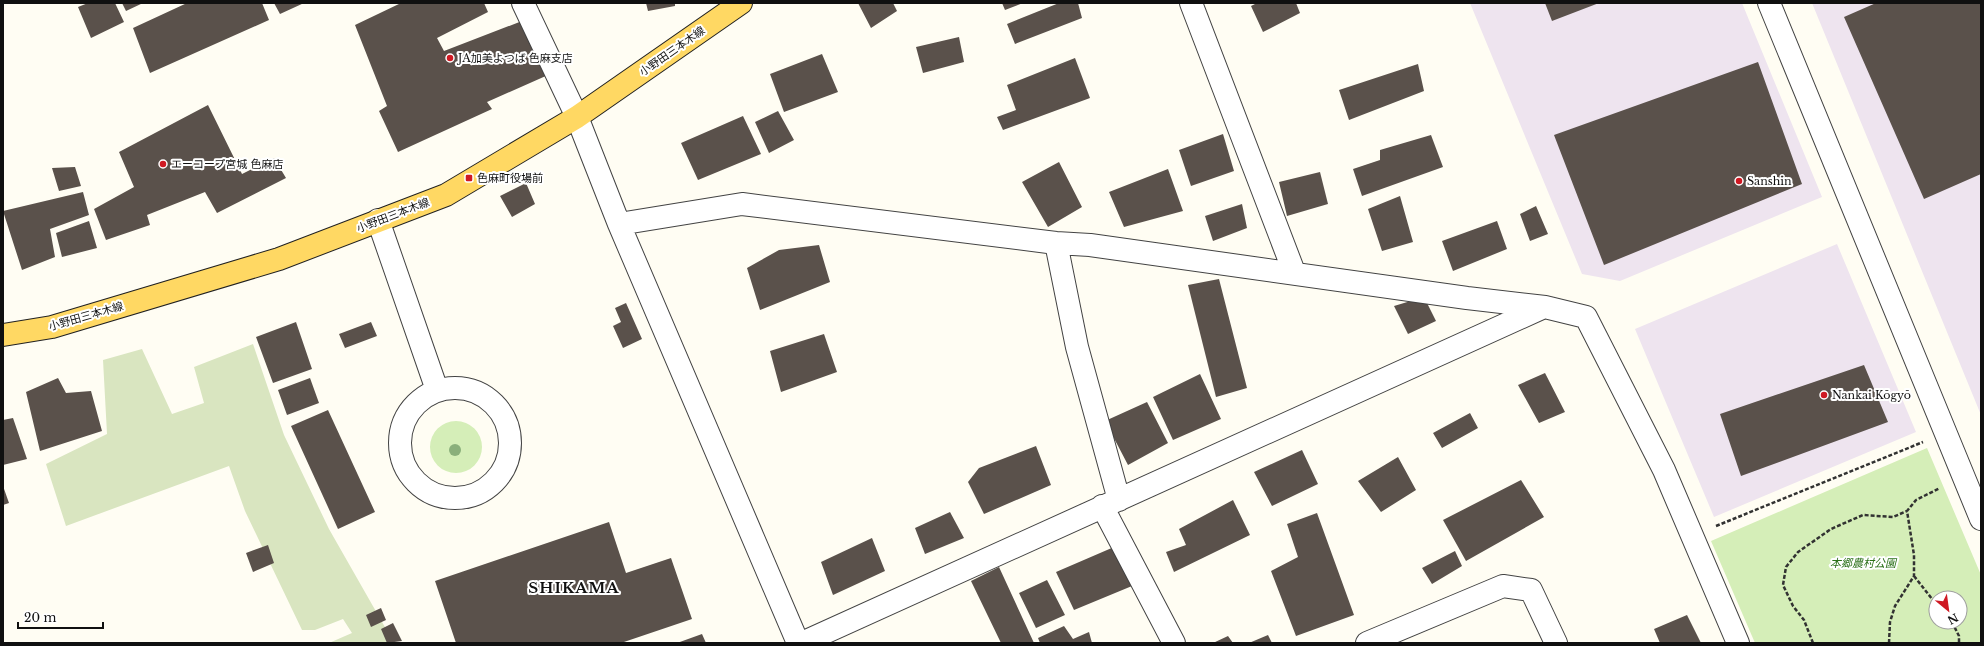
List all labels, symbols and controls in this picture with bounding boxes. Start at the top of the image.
street label: 小野田三本木線 [636,23,708,79]
place label: JA加美よつば 色麻支店 [456,51,573,65]
marker: JA加美よつば 色麻支店 [445,53,455,63]
place label: エーコープ宮城 色麻店 [171,157,284,171]
marker: エーコープ宮城 色麻店 [158,159,168,169]
place label: 色麻町役場前 [477,171,543,185]
marker: 色麻町役場前 [464,173,474,183]
place label: Sanshin [1747,174,1792,188]
marker: Sanshin [1734,176,1744,186]
street label: 小野田三本木線 [355,195,431,235]
street label: 小野田三本木線 [47,299,125,333]
place label: Nankai Kōgyō [1832,388,1911,402]
marker: Nankai Kōgyō [1819,390,1829,400]
park label: 本郷農村公園 [1830,556,1898,570]
district label: SHIKAMA [528,578,620,597]
north arrow [1928,590,1968,630]
scale bar [18,604,103,630]
text: 20 m [24,610,56,625]
text: N [1944,610,1961,628]

